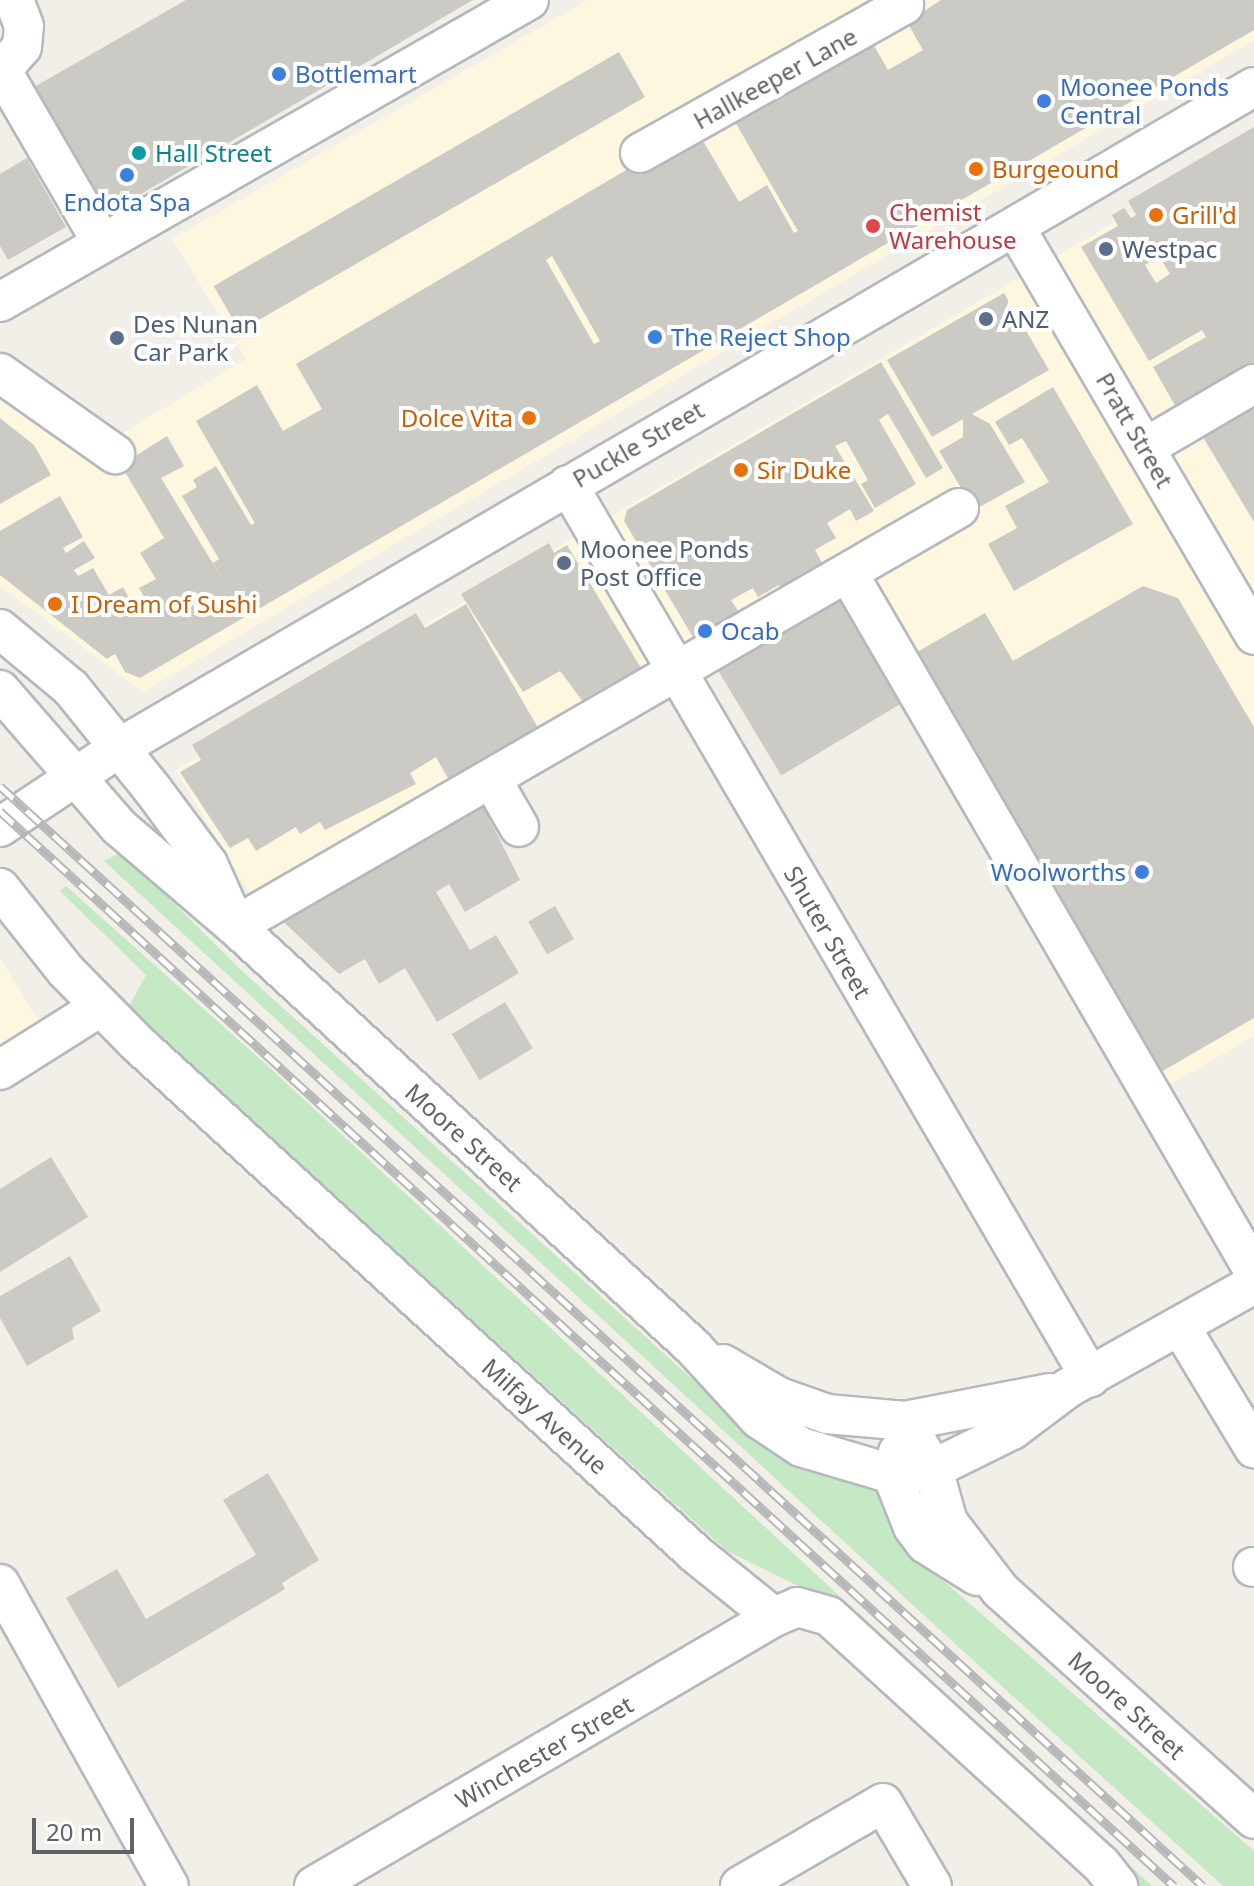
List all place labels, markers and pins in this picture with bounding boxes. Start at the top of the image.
place label: Bottlemart [295,60,417,88]
marker: Bottlemart [270,65,288,83]
place label: Moonee Ponds Central [1060,73,1229,129]
marker: Moonee Ponds Central [1035,92,1053,110]
place label: Hall Street [155,139,272,167]
marker: Hall Street [130,144,148,162]
place label: Burgeound [992,155,1119,183]
marker: Burgeound [967,160,985,178]
marker: Endota Spa [118,166,136,184]
place label: Endota Spa [63,188,191,216]
place label: Chemist Warehouse [889,198,1016,254]
place label: Grill'd [1172,201,1237,229]
marker: Grill'd [1147,206,1165,224]
marker: Chemist Warehouse [864,217,882,235]
place label: Westpac [1122,235,1217,263]
marker: Westpac [1097,240,1115,258]
place label: ANZ [1002,305,1049,333]
place label: Des Nunan Car Park [133,310,258,366]
marker: ANZ [977,310,995,328]
place label: The Reject Shop [671,323,851,351]
marker: The Reject Shop [646,328,664,346]
marker: Des Nunan Car Park [108,329,126,347]
place label: Dolce Vita [401,404,513,432]
marker: Dolce Vita [520,409,538,427]
place label: Sir Duke [757,456,851,484]
marker: Sir Duke [732,461,750,479]
place label: Moonee Ponds Post Office [580,535,749,591]
marker: Moonee Ponds Post Office [555,554,573,572]
place label: I Dream of Sushi [71,590,258,618]
marker: I Dream of Sushi [46,595,64,613]
place label: Ocab [721,617,779,645]
marker: Ocab [696,622,714,640]
place label: Woolworths [991,858,1126,886]
marker: Woolworths [1133,863,1151,881]

